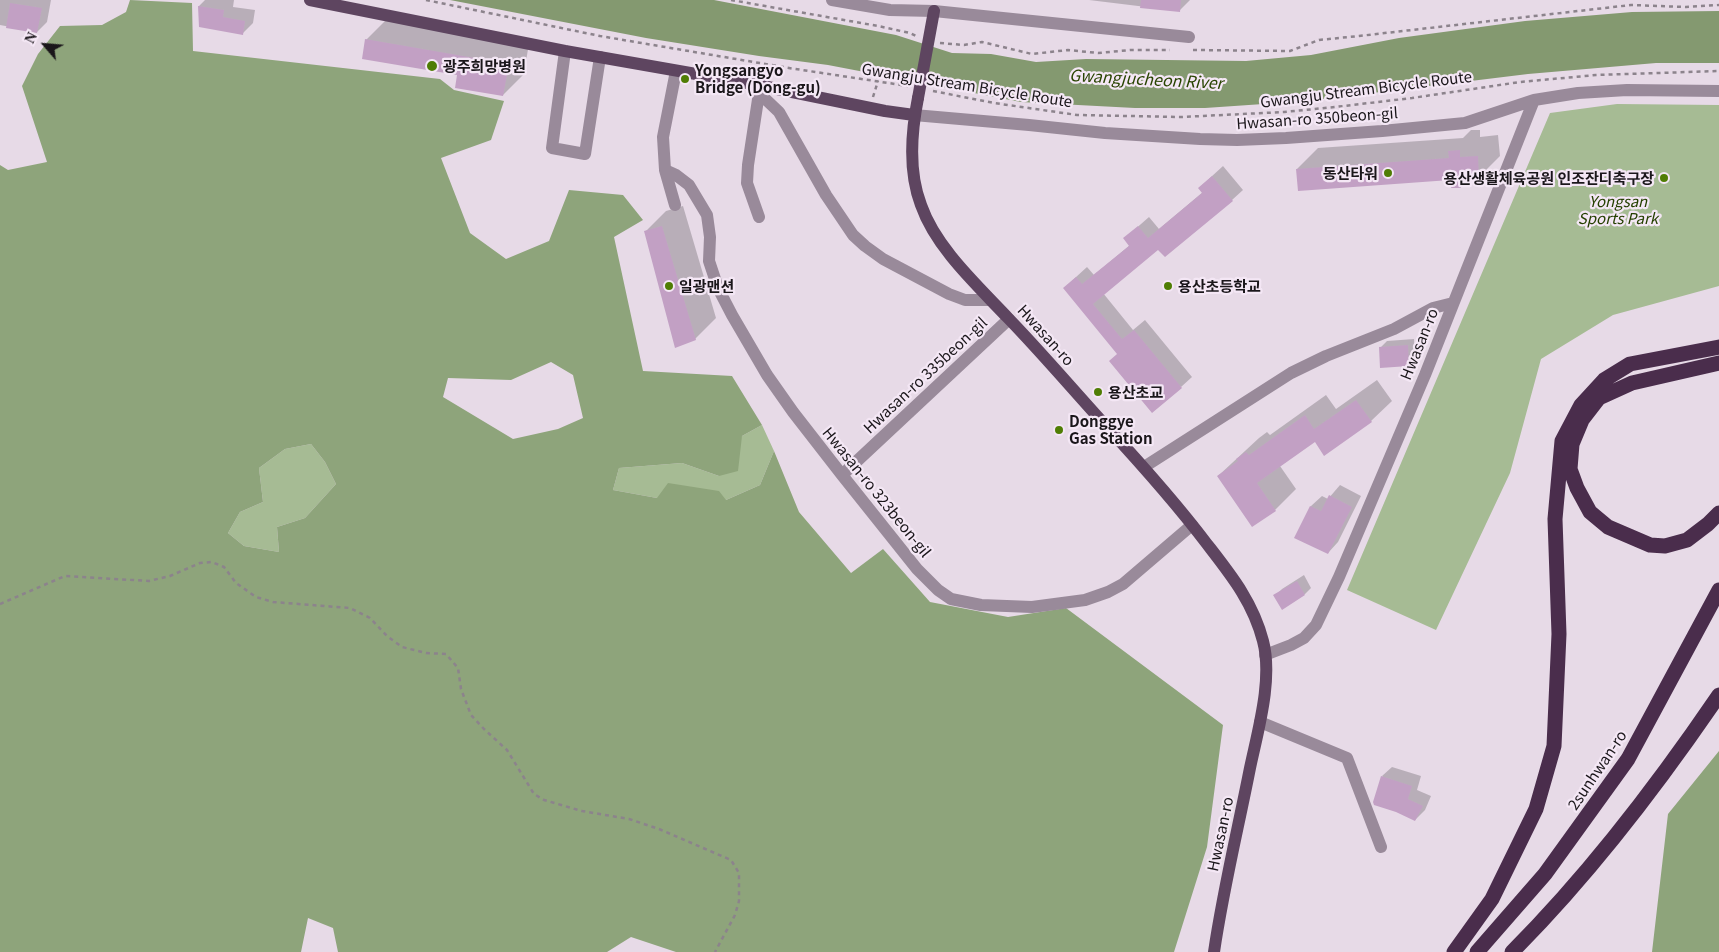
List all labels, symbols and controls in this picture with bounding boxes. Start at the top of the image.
north arrow [20,20,70,70]
text: N [22,30,40,46]
place label: 광주희망병원 [443,57,526,75]
marker: 광주희망병원 [425,59,439,73]
street label: Gwangju Stream Bicycle Route [860,59,1074,111]
place label: Yongsangyo Bridge (Dong-gu) [695,61,821,96]
water label: Gwangjucheon River [1069,65,1223,93]
street label: Gwangju Stream Bicycle Route [1259,67,1473,111]
marker: Yongsangyo Bridge (Dong-gu) [679,73,691,85]
street label: Hwasan-ro 350beon-gil [1236,103,1398,133]
place label: 동산타워 [1323,164,1378,182]
marker: 동산타워 [1382,167,1394,179]
place label: 용산생활체육공원 인조잔디축구장 [1444,169,1654,187]
marker: 용산생활체육공원 인조잔디축구장 [1658,172,1670,184]
park label: Yongsan Sports Park [1578,192,1658,227]
place label: 일광맨션 [679,277,734,295]
place label: 용산초등학교 [1178,277,1261,295]
marker: 일광맨션 [663,280,675,292]
marker: 용산초등학교 [1162,280,1174,292]
street label: Hwasan-ro [1014,301,1078,369]
street label: Hwasan-ro [1396,306,1442,382]
street label: Hwasan-ro 335beon-gil [860,313,990,437]
place label: 용산초교 [1108,383,1163,401]
marker: 용산초교 [1092,386,1104,398]
place label: Donggye Gas Station [1069,412,1153,447]
street label: Hwasan-ro 323beon-gil [819,423,935,561]
marker: Donggye Gas Station [1053,424,1065,436]
street label: 2sunhwan-ro [1564,727,1630,813]
street label: Hwasan-ro [1203,795,1237,873]

